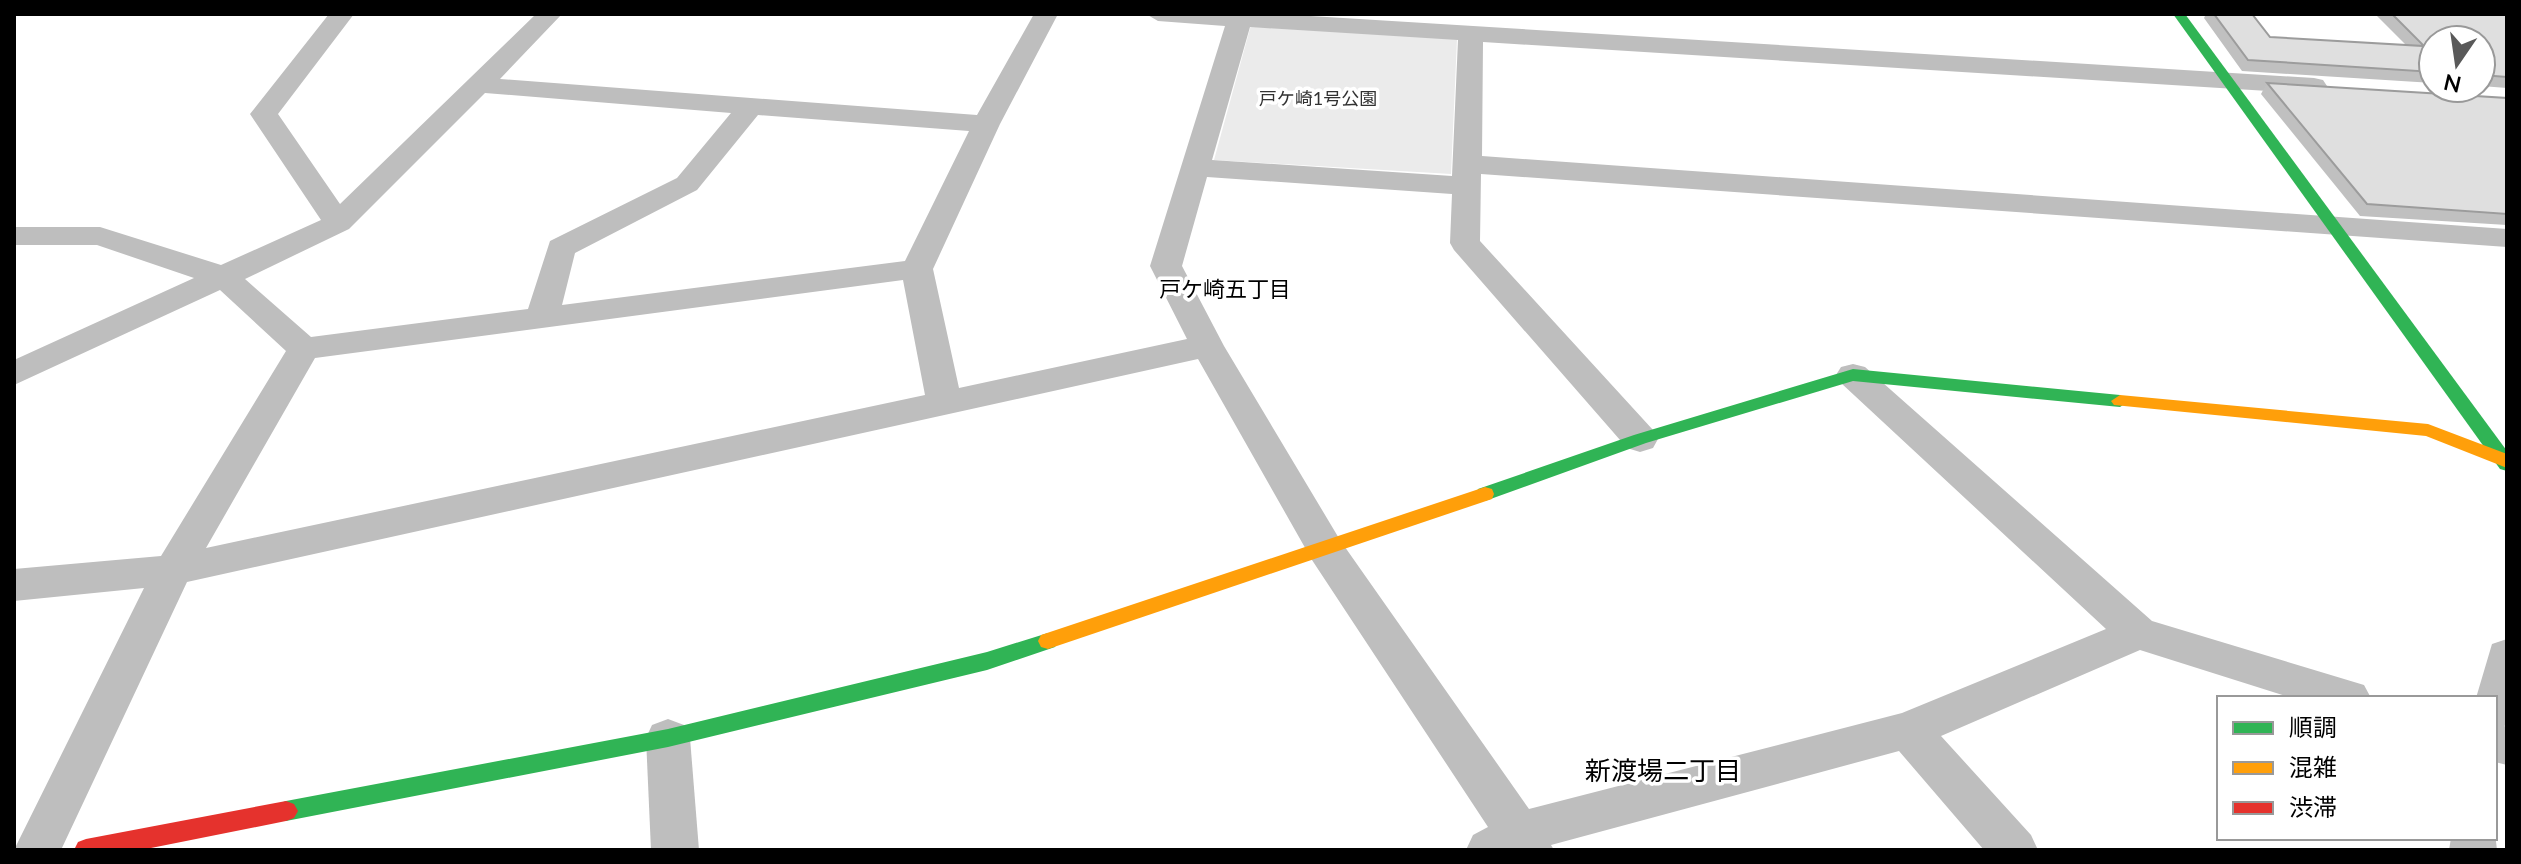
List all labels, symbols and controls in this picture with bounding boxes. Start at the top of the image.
north arrow [2417,24,2497,104]
text: N [2441,69,2464,99]
park label: 戸ケ崎1号公園 [1259,87,1377,109]
district label: 戸ケ崎五丁目 [1159,275,1291,302]
legend [2217,696,2497,840]
text: 順調 [2289,712,2337,741]
text: 混雑 [2289,752,2337,781]
district label: 新渡場二丁目 [1585,754,1741,786]
text: 渋滞 [2289,792,2337,821]

